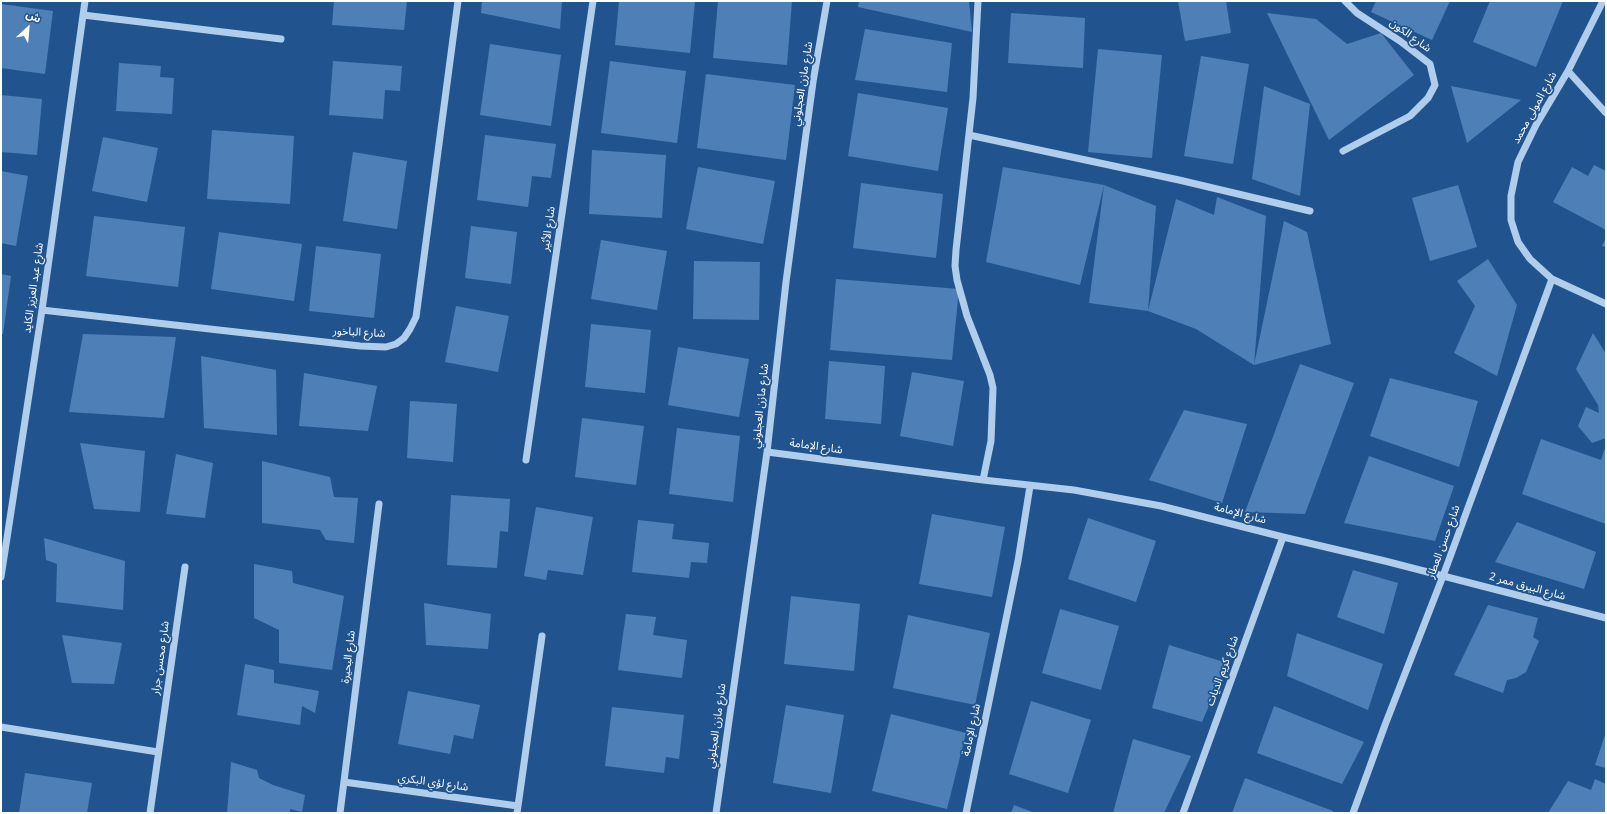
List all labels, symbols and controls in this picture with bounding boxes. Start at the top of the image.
text: ش [23,7,44,27]
north arrow [8,8,48,48]
street label: شارع الكون [1387,17,1433,55]
street label: شارع مازن العجلوني [790,41,816,127]
street label: شارع المولى محمد [1510,70,1560,146]
street label: شارع الأثير [539,206,559,252]
street label: شارع عبد العزيز الكايد [21,242,47,334]
street label: شارع الباخور [332,325,386,341]
street label: شارع مازن العجلوني [750,363,772,449]
street label: شارع الإمامة [789,437,843,457]
street label: شارع الإمامة [1213,501,1267,527]
street label: شارع حسن العطار [1425,503,1463,581]
street label: شارع البيرق ممر 2 [1487,570,1567,604]
street label: شارع محسن جرار [149,620,173,696]
street label: شارع البحيرة [339,630,359,684]
street label: شارع كريم الديات [1204,634,1242,708]
street label: شارع مازن العجلوني [705,683,729,769]
street label: شارع الإمامة [960,703,984,757]
street label: شارع لؤي البكري [397,772,469,794]

